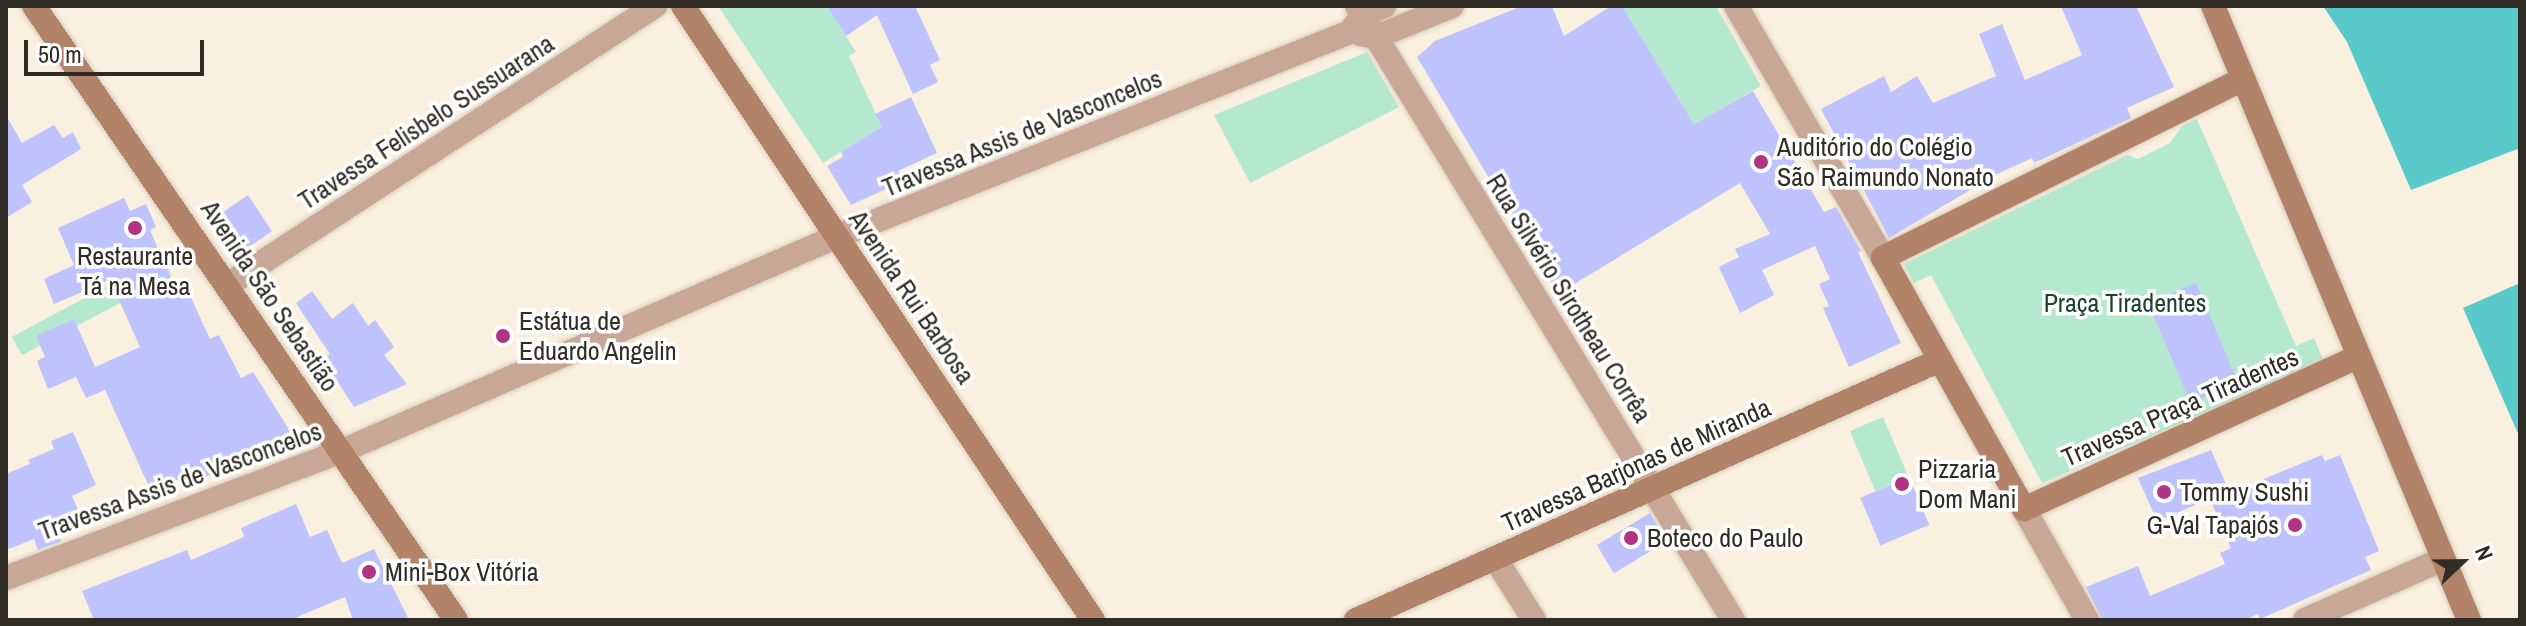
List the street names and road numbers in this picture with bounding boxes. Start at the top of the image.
street label: Travessa Felisbelo Sussuarana [293,28,559,216]
street label: Travessa Assis de Vasconcelos [877,62,1167,204]
street label: Rua Silvério Sirotheau Corrêa [1480,168,1658,428]
street label: Avenida São Sebastião [195,195,345,397]
street label: Avenida Rui Barbosa [843,204,981,390]
street label: Travessa Praça Tiradentes [2057,341,2303,473]
street label: Travessa Barjonas de Miranda [1497,392,1775,538]
street label: Travessa Assis de Vasconcelos [34,415,326,547]

